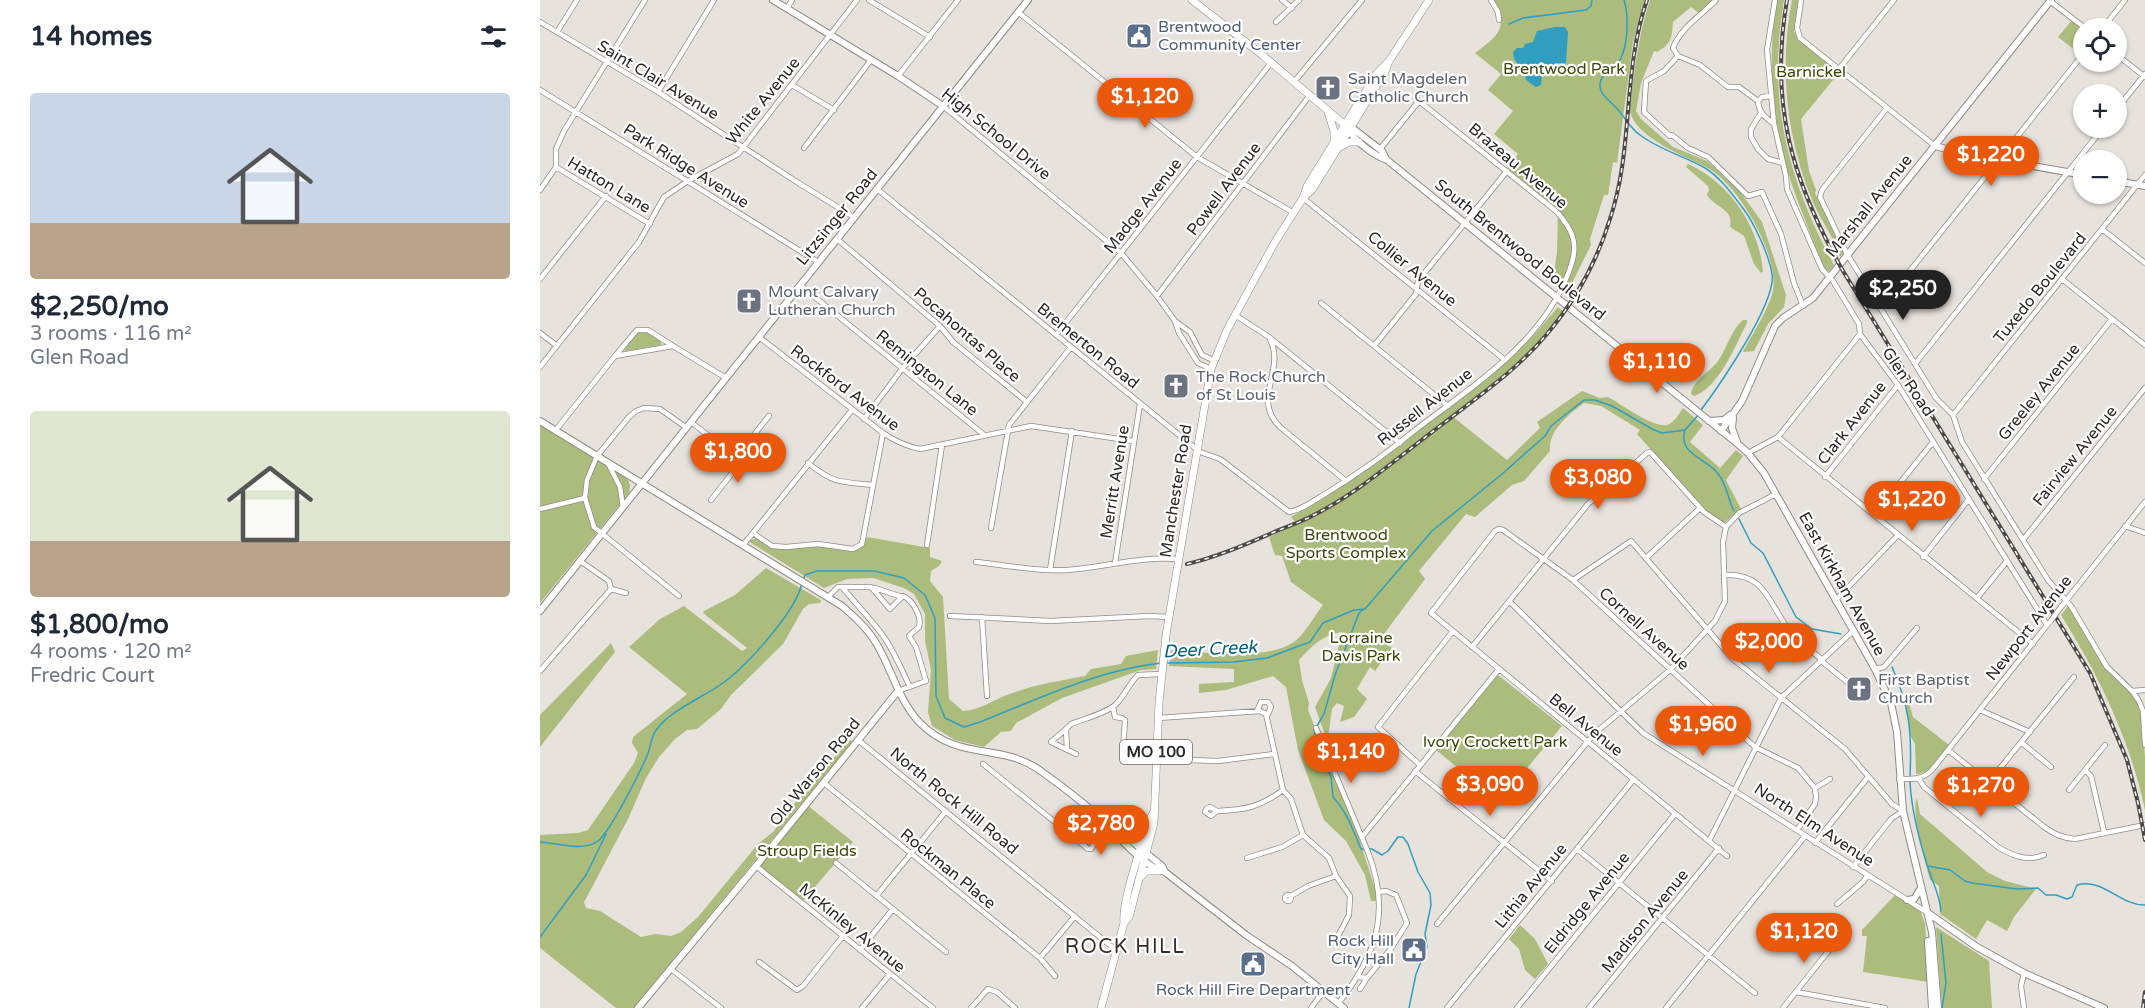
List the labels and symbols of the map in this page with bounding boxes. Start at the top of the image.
place label: Brentwood Community Center [1158,17,1302,55]
public building icon: Brentwood Community Center [1124,21,1154,51]
street label: Saint Clair Avenue [594,36,722,124]
street label: White Avenue [722,53,804,149]
park label: Brentwood Park [1503,59,1625,79]
park label: Barnickel [1776,62,1846,82]
place label: Saint Magdelen Catholic Church [1348,69,1469,107]
church icon: Saint Magdelen Catholic Church [1313,73,1343,103]
pin: $1,120 [1096,78,1194,129]
street label: High School Drive [937,84,1055,184]
street label: Park Ridge Avenue [619,119,753,213]
street label: Brazeau Avenue [1464,119,1572,213]
pin: $1,220 [1942,136,2040,187]
street label: Powell Avenue [1183,139,1265,239]
street label: Marshall Avenue [1821,151,1917,261]
street label: Hatton Lane [564,152,654,218]
street label: Madge Avenue [1100,154,1186,258]
street label: Litzsinger Road [792,165,882,269]
street label: South Brentwood Boulevard [1431,175,1609,325]
street label: Collier Avenue [1363,227,1461,311]
street label: Tuxedo Boulevard [1989,229,2091,347]
pin: $2,250 [1854,270,1952,321]
place label: Mount Calvary Lutheran Church [768,282,896,320]
street label: Pocahontas Place [910,283,1024,387]
church icon: Mount Calvary Lutheran Church [734,286,764,316]
street label: Bremerton Road [1033,299,1143,393]
street label: Remington Lane [872,326,982,420]
street label: Greeley Avenue [1994,339,2084,445]
street label: Rockford Avenue [787,341,903,435]
pin: $1,110 [1608,343,1706,394]
street label: Glen Road [1878,344,1938,420]
street label: Russell Avenue [1374,364,1476,450]
place label: The Rock Church of St Louis [1196,367,1326,405]
church icon: The Rock Church of St Louis [1161,371,1191,401]
street label: Clark Avenue [1813,377,1891,469]
street label: Fairview Avenue [2028,402,2122,510]
street label: Manchester Road [1156,423,1196,559]
street label: Merritt Avenue [1096,424,1134,540]
pin: $1,800 [689,433,787,484]
pin: $3,080 [1549,459,1647,510]
pin: $1,220 [1863,481,1961,532]
street label: East Kirkham Avenue [1794,509,1890,659]
park label: Brentwood Sports Complex [1286,525,1406,563]
street label: Newport Avenue [1982,572,2076,684]
street label: Cornell Avenue [1595,583,1693,675]
pin: $2,000 [1720,623,1818,674]
park label: Lorraine Davis Park [1321,628,1401,666]
water label: Deer Creek [1162,635,1259,662]
place label: First Baptist Church [1878,670,1970,708]
church icon: First Baptist Church [1844,674,1874,704]
street label: Bell Avenue [1545,689,1627,761]
pin: $1,960 [1654,706,1752,757]
street label: Old Warson Road [765,714,865,830]
park label: Ivory Crockett Park [1423,732,1568,752]
pin: $1,140 [1302,733,1400,784]
road number: MO 100 [1120,740,1192,764]
street label: North Rock Hill Road [886,743,1022,859]
pin: $3,090 [1441,766,1539,817]
pin: $1,270 [1932,767,2030,818]
street label: North Elm Avenue [1750,779,1878,871]
pin: $2,780 [1052,805,1150,856]
street label: Rockman Place [896,824,1000,914]
street label: Lithia Avenue [1491,840,1571,932]
park label: Stroup Fields [757,841,857,861]
street label: Eldridge Avenue [1540,848,1634,958]
street label: Madison Avenue [1597,865,1693,977]
street label: McKinley Avenue [795,879,909,977]
pin: $1,120 [1755,913,1853,964]
place label: Rock Hill City Hall [1328,931,1394,969]
district label: ROCK HILL [1065,935,1185,959]
public building icon: Rock Hill City Hall [1399,935,1429,965]
public building icon: Rock Hill Fire Department [1238,949,1268,979]
place label: Rock Hill Fire Department [1156,980,1350,1000]

